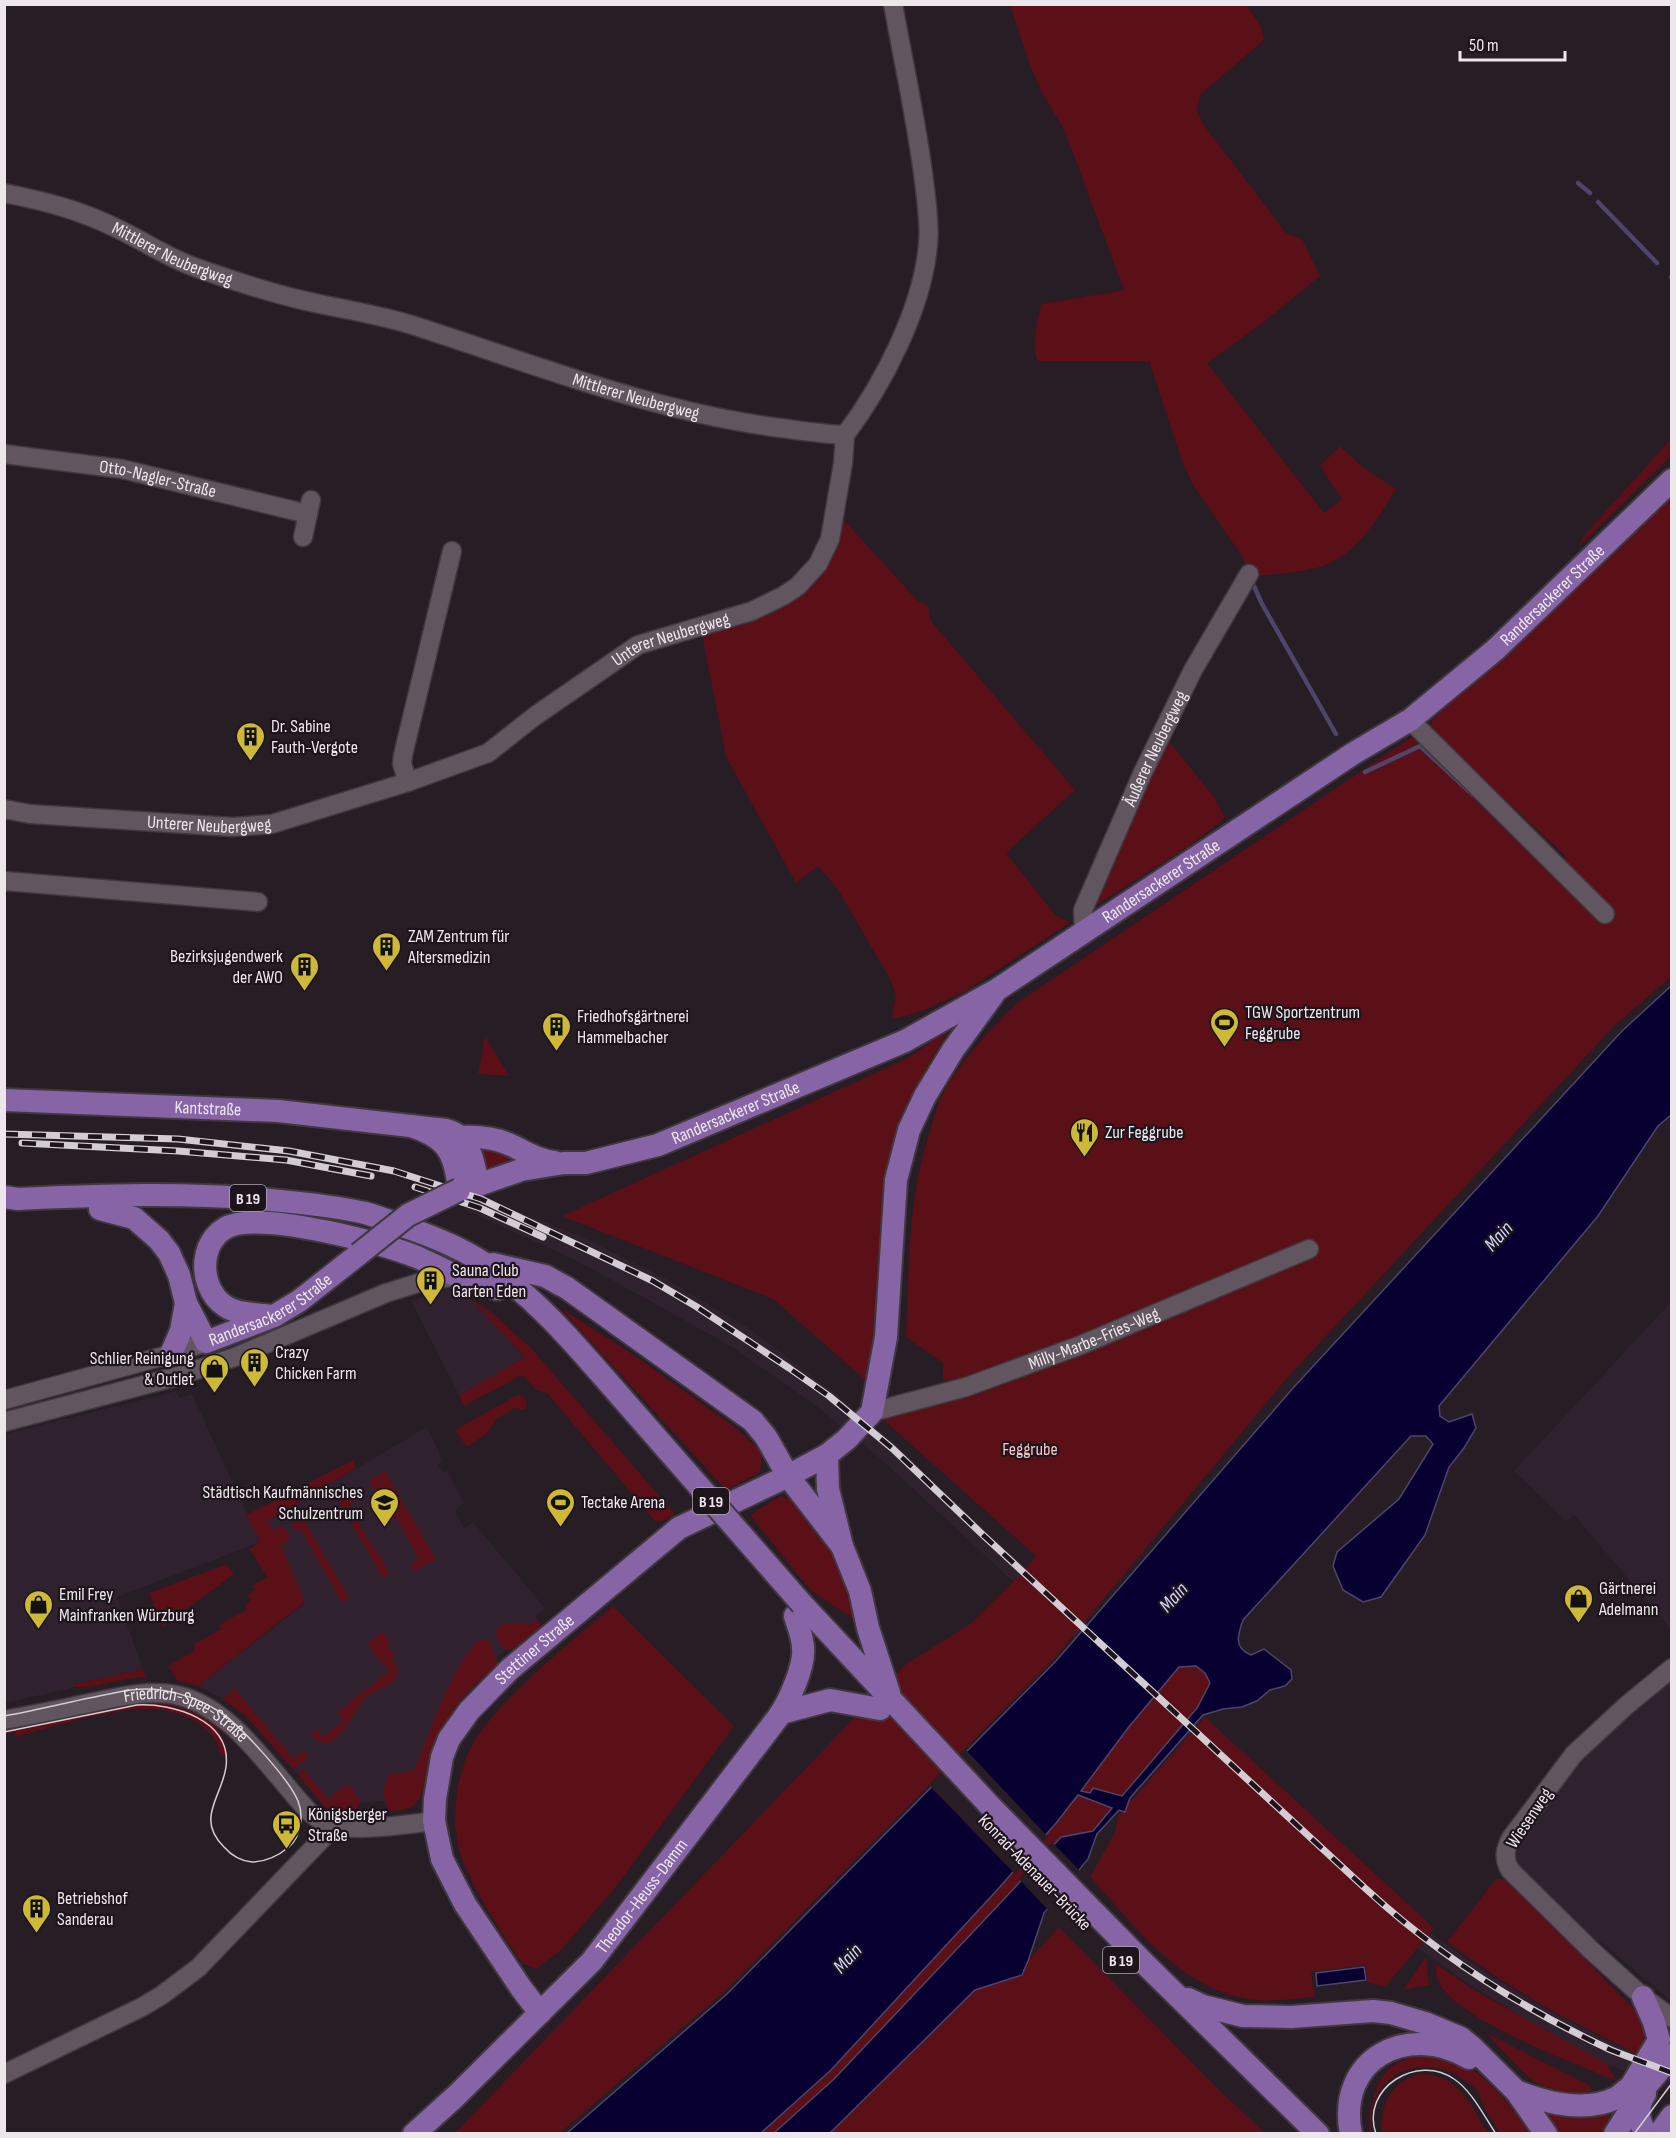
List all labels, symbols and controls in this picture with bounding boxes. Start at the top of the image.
scale bar [1460,24,1565,62]
text: 50 m [1469,35,1499,56]
street label: Mittlerer Neubergweg [109,218,235,290]
street label: Mittlerer Neubergweg [570,369,701,424]
street label: Otto-Nagler-Straße [98,456,218,502]
street label: Randersackerer Straße [1496,540,1609,650]
street label: Unterer Neubergweg [608,608,732,671]
street label: Äußerer Neubergweg [1119,688,1192,810]
place label: Dr. Sabine Fauth-Vergote [271,716,358,758]
building icon: Dr. Sabine Fauth-Vergote [234,720,266,762]
street label: Unterer Neubergweg [146,812,272,838]
street label: Randersackerer Straße [1098,835,1224,928]
place label: ZAM Zentrum für Altersmedizin [407,926,509,968]
building icon: ZAM Zentrum für Altersmedizin [371,930,403,972]
place label: Bezirksjugendwerk der AWO [170,946,283,988]
building icon: Bezirksjugendwerk der AWO [288,950,320,992]
place label: TGW Sportzentrum Feggrube [1245,1002,1360,1044]
place label: Friedhofsgärtnerei Hammelbacher [577,1006,689,1048]
sports icon: TGW Sportzentrum Feggrube [1208,1006,1240,1048]
building icon: Friedhofsgärtnerei Hammelbacher [540,1010,572,1052]
street label: Randersackerer Straße [669,1077,803,1149]
street label: Kantstraße [174,1097,242,1121]
restaurant icon: Zur Feggrube [1068,1116,1100,1158]
place label: Zur Feggrube [1105,1122,1183,1143]
road number: B 19 [230,1185,266,1211]
water label: Main [1479,1217,1518,1257]
place label: Sauna Club Garten Eden [452,1260,526,1302]
building icon: Sauna Club Garten Eden [415,1264,447,1306]
street label: Randersackerer Straße [206,1269,336,1351]
street label: Milly-Marbe-Fries-Weg [1026,1303,1163,1374]
place label: Crazy Chicken Farm [275,1342,357,1384]
building icon: Crazy Chicken Farm [238,1346,270,1388]
place label: Schlier Reinigung & Outlet [90,1348,194,1390]
shop icon: Schlier Reinigung & Outlet [199,1352,231,1394]
park label: Feggrube [1002,1439,1058,1460]
place label: Städtisch Kaufmännisches Schulzentrum [202,1482,363,1524]
school or university icon: Städtisch Kaufmännisches Schulzentrum [368,1486,400,1528]
sports icon: Tectake Arena [544,1486,576,1528]
road number: B 19 [693,1488,729,1514]
place label: Tectake Arena [581,1492,665,1513]
water label: Main [1154,1578,1193,1618]
place label: Gärtnerei Adelmann [1598,1578,1658,1620]
shop icon: Gärtnerei Adelmann [1562,1582,1594,1624]
place label: Emil Frey Mainfranken Würzburg [59,1584,194,1626]
shop icon: Emil Frey Mainfranken Würzburg [22,1588,54,1630]
street label: Stettiner Straße [491,1610,578,1689]
street label: Friedrich-Spee-Straße [122,1683,253,1747]
street label: Wiesenweg [1502,1784,1557,1852]
place label: Königsberger Straße [308,1804,387,1846]
bus stop icon: Königsberger Straße [271,1808,303,1850]
street label: Konrad-Adenauer-Brücke [974,1810,1096,1935]
street label: Theodor-Heuss-Damm [592,1835,692,1958]
place label: Betriebshof Sanderau [57,1888,128,1930]
building icon: Betriebshof Sanderau [20,1892,52,1934]
water label: Main [828,1939,867,1978]
road number: B 19 [1103,1947,1139,1973]

